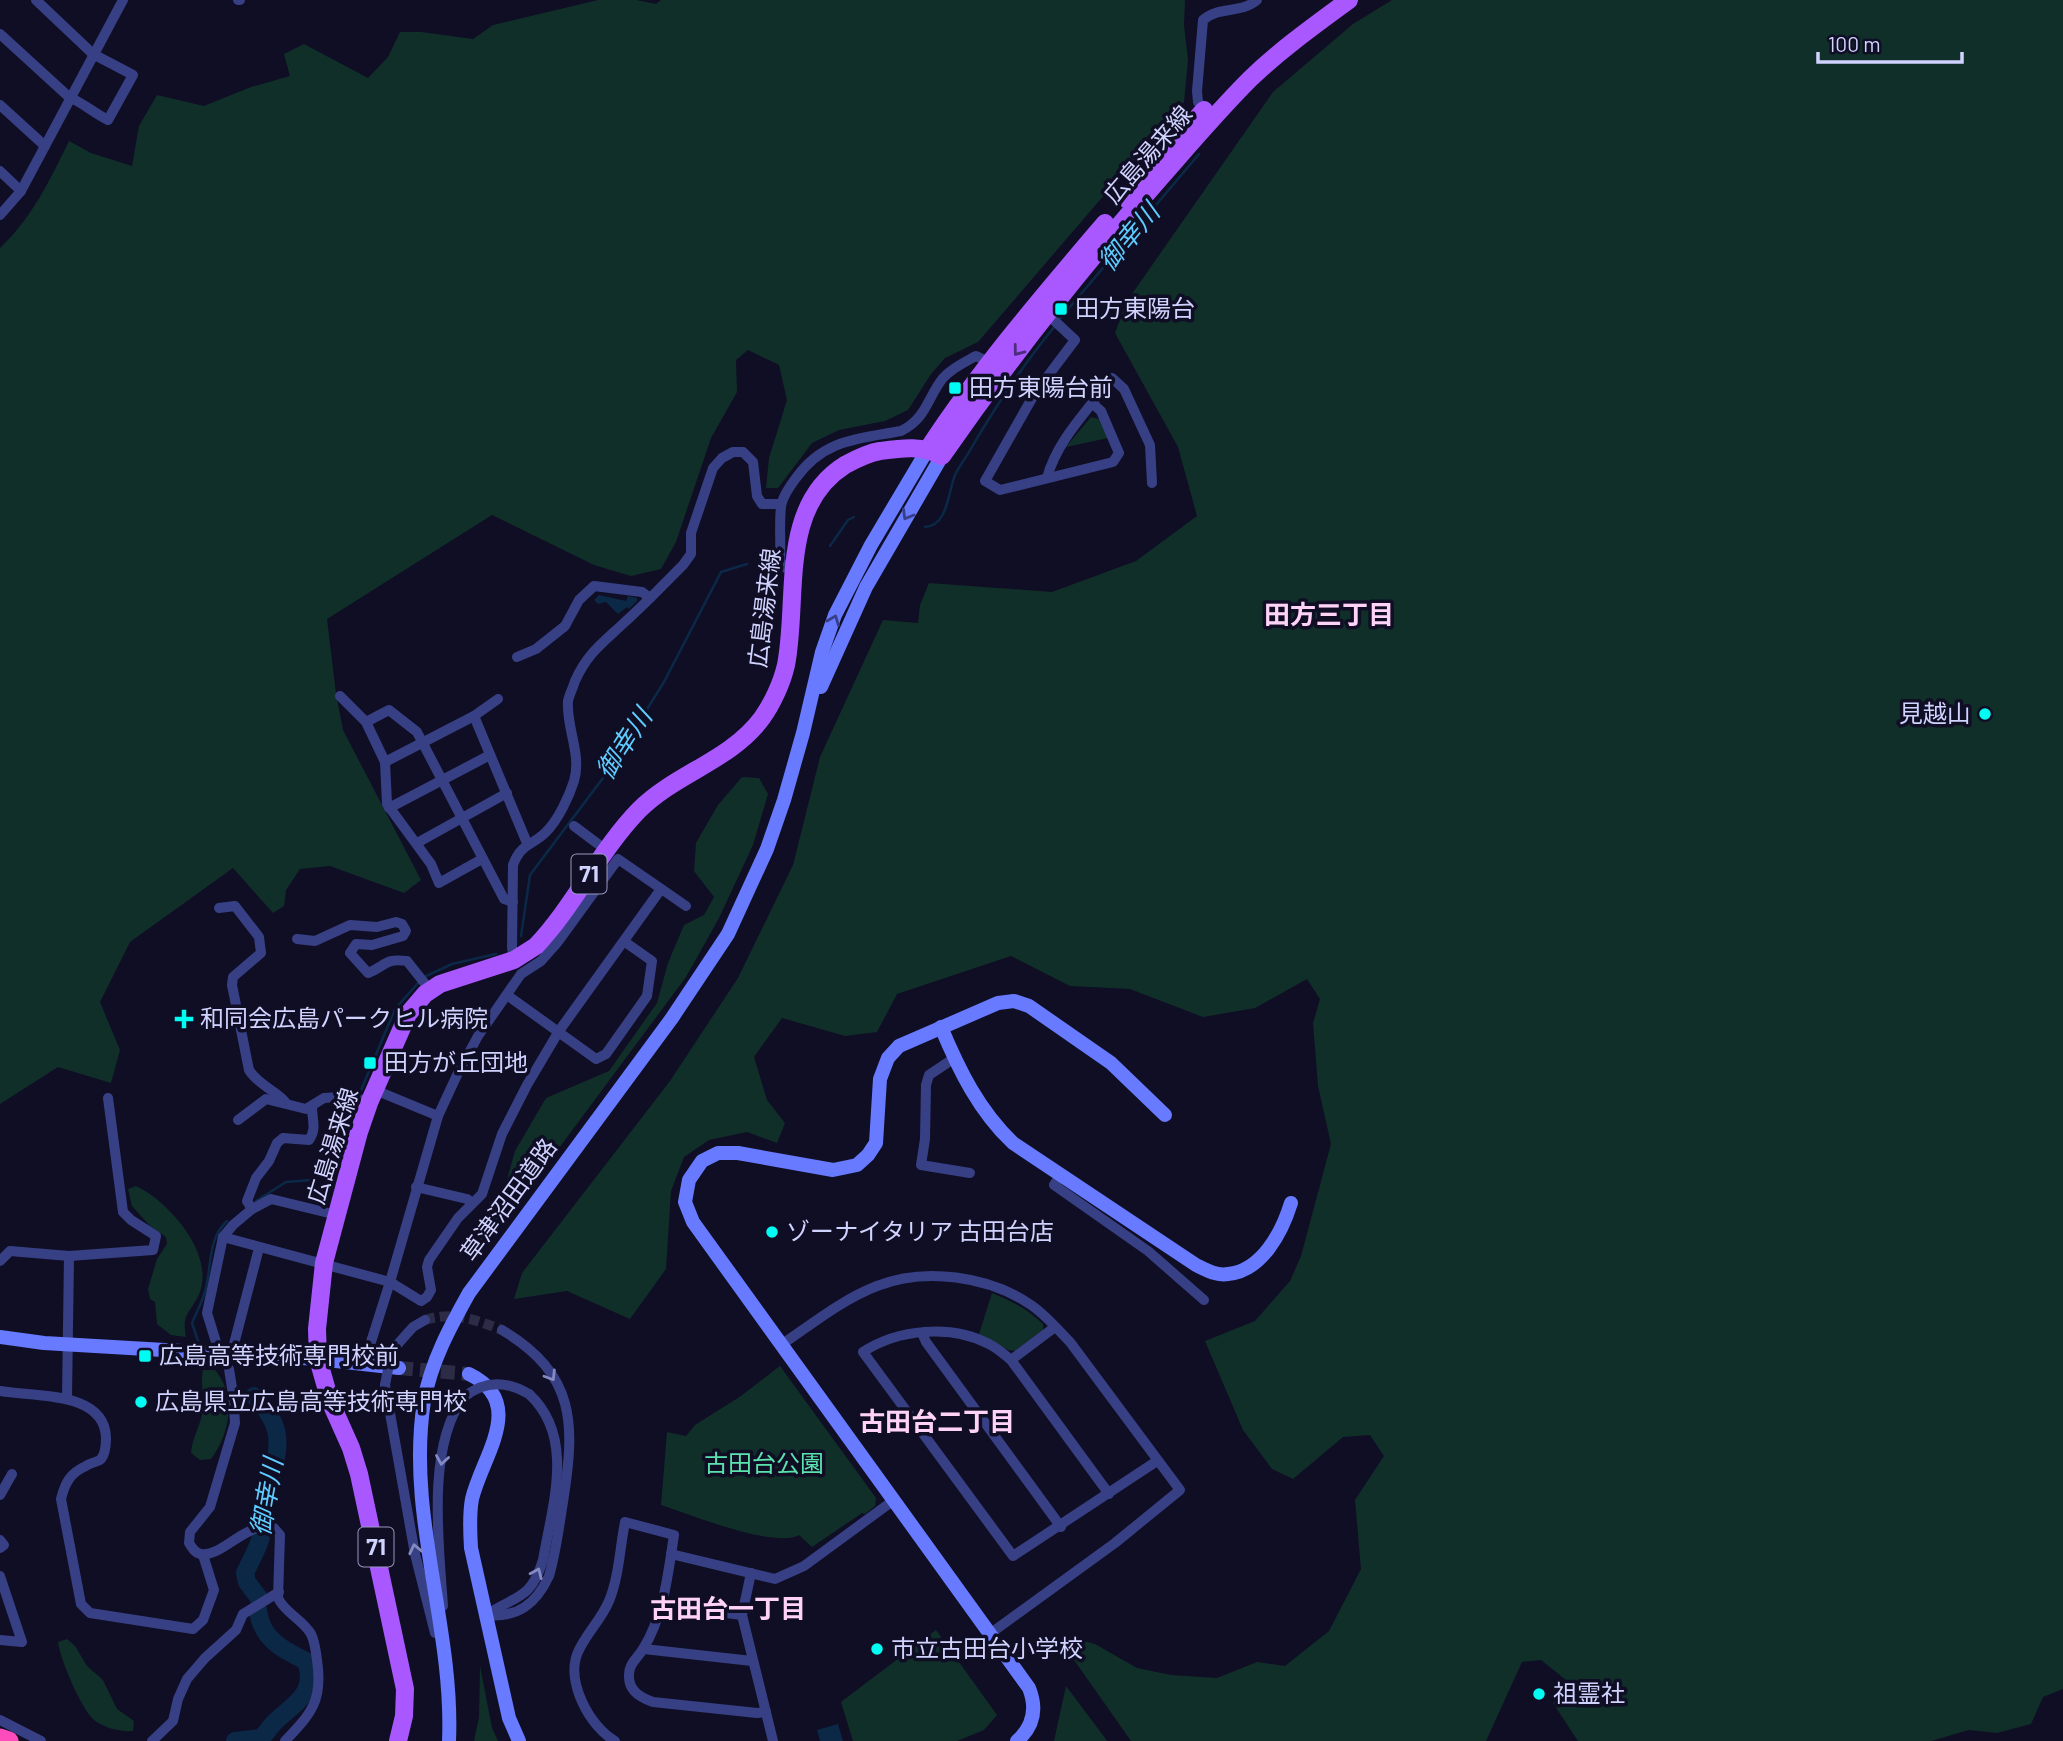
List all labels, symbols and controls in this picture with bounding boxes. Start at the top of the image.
scale bar [1818,21,1962,65]
text: 100 m [1828,31,1881,56]
street label: 広島湯来線 [1097,99,1197,209]
water label: 御幸川 [1091,194,1167,276]
place label: 田方東陽台 [1075,293,1195,322]
marker: 田方東陽台 [1053,301,1069,317]
one-way arrow [1013,343,1026,356]
place label: 田方東陽台前 [969,372,1113,401]
marker: 田方東陽台前 [947,380,963,396]
one-way arrow [902,508,915,520]
street label: 広島湯来線 [742,546,785,669]
district label: 田方三丁目 [1264,598,1394,629]
one-way arrow [825,615,839,627]
place label: 見越山 [1899,698,1971,727]
water label: 御幸川 [588,700,659,784]
marker: 見越山 [1977,706,1993,722]
road number: 71 [572,854,606,894]
place label: 和同会広島パークヒル病院 [200,1003,488,1032]
marker: 和同会広島パークヒル病院 [174,1009,194,1029]
place label: 田方が丘団地 [384,1047,528,1076]
marker: 田方が丘団地 [362,1055,378,1071]
street label: 広島湯来線 [300,1084,363,1207]
street label: 草津沼田道路 [454,1132,562,1266]
place label: ゾーナイタリア 古田台店 [786,1216,1054,1245]
marker: ゾーナイタリア 古田台店 [764,1224,780,1240]
place label: 広島高等技術専門校前 [159,1340,399,1369]
marker: 広島高等技術専門校前 [137,1348,153,1364]
one-way arrow [543,1368,556,1381]
place label: 広島県立広島高等技術専門校 [155,1386,467,1415]
marker: 広島県立広島高等技術専門校 [133,1394,149,1410]
district label: 古田台二丁目 [859,1405,1015,1436]
park label: 古田台公園 [704,1448,824,1477]
water label: 御幸川 [243,1453,288,1538]
one-way arrow [435,1454,450,1466]
road number: 71 [358,1528,394,1566]
one-way arrow [408,1543,423,1555]
one-way arrow [529,1568,543,1581]
district label: 古田台一丁目 [650,1592,806,1623]
place label: 市立古田台小学校 [891,1633,1083,1662]
marker: 市立古田台小学校 [869,1641,885,1657]
place label: 祖霊社 [1553,1678,1625,1707]
marker: 祖霊社 [1531,1686,1547,1702]

